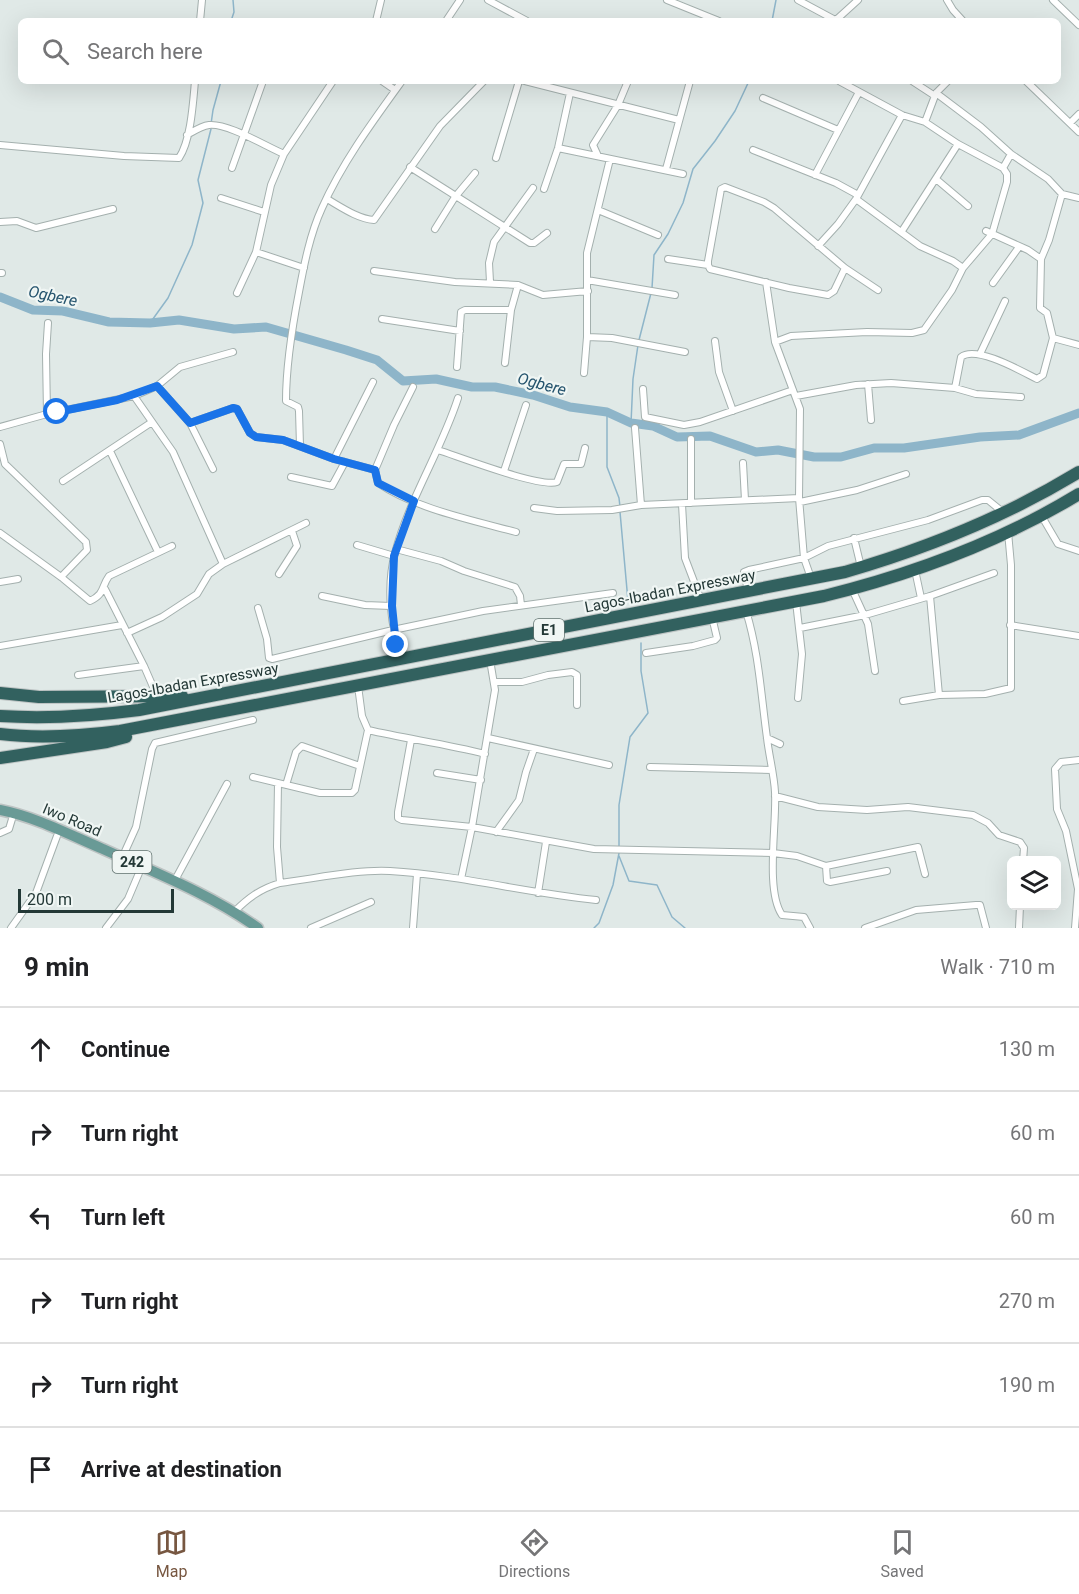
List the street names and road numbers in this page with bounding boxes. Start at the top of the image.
street label: Lagos-Ibadan Expressway [583,566,757,616]
road number: E1 [534,619,564,641]
street label: Lagos-Ibadan Expressway [106,659,280,707]
street label: Iwo Road [40,800,104,840]
road number: 242 [112,851,152,873]

